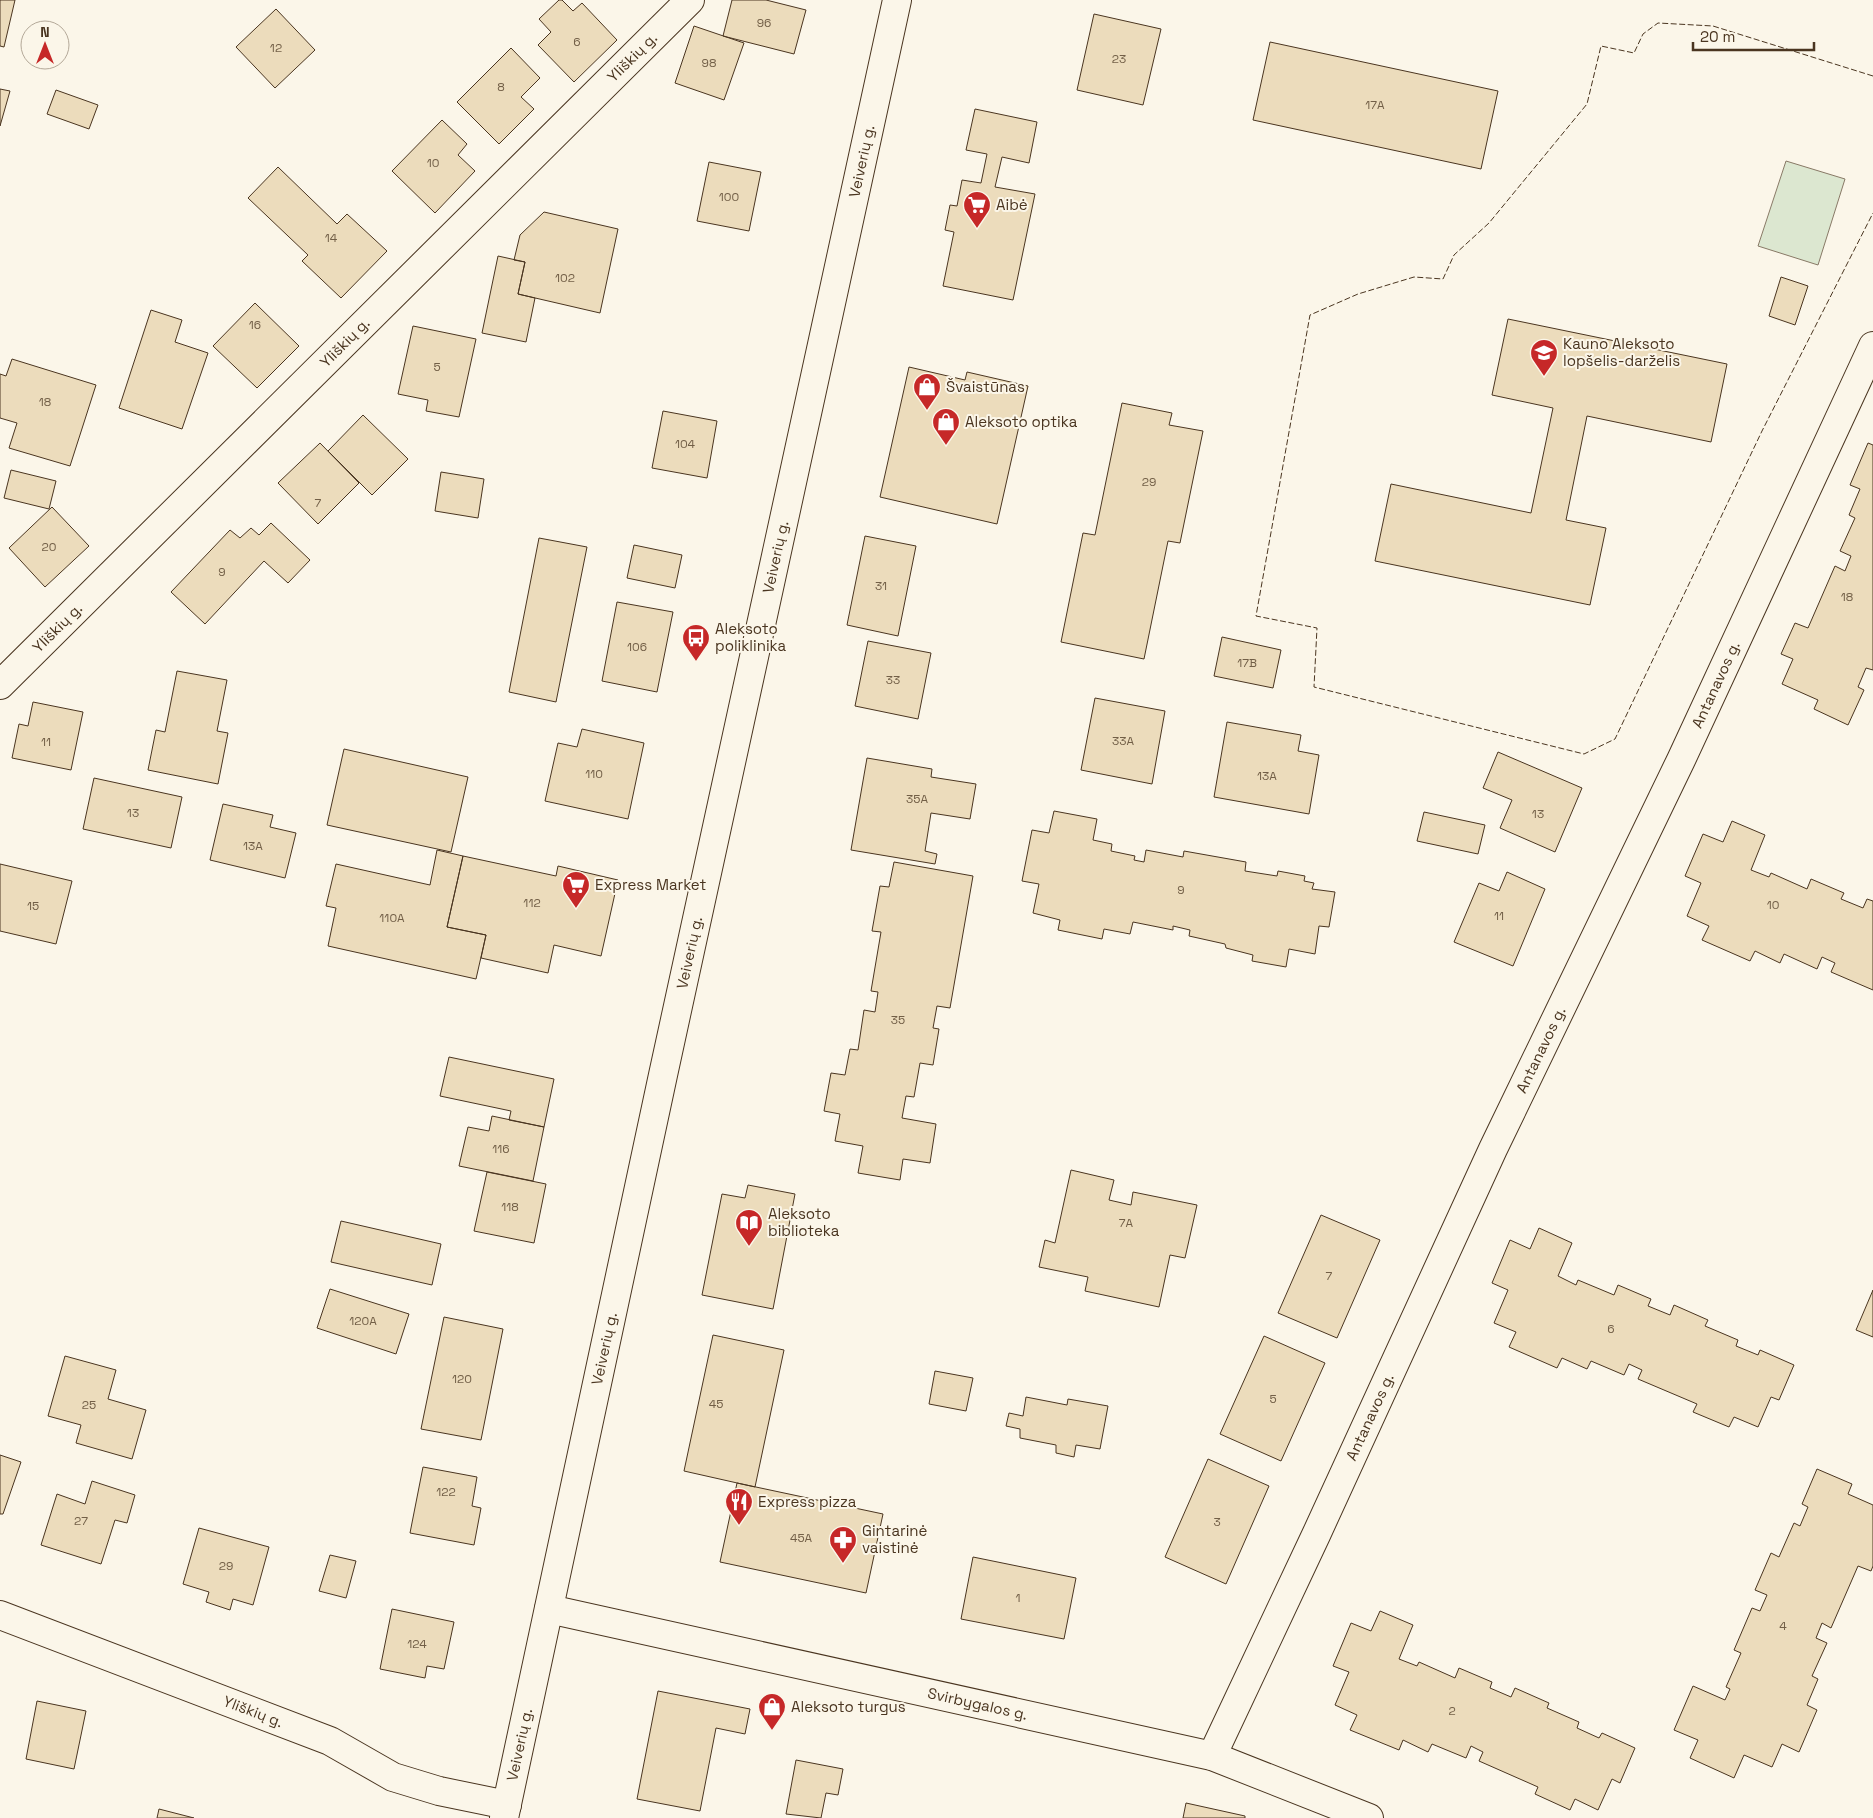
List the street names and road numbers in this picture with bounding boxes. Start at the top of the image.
street label: Yliškių g. [603,28,661,86]
street label: Veiverių g. [844,123,879,199]
street label: Yliškių g. [316,313,373,371]
street label: Veiverių g. [758,519,792,595]
street label: Yliškių g. [28,599,86,656]
street label: Antanavos g. [1687,638,1744,731]
street label: Veiverių g. [672,914,706,991]
street label: Antanavos g. [1512,1003,1569,1096]
street label: Veiverių g. [587,1310,621,1387]
street label: Antanavos g. [1341,1370,1398,1463]
street label: Svirbygalos g. [926,1683,1030,1724]
street label: Yliškių g. [221,1691,286,1731]
street label: Veiverių g. [502,1706,536,1783]

